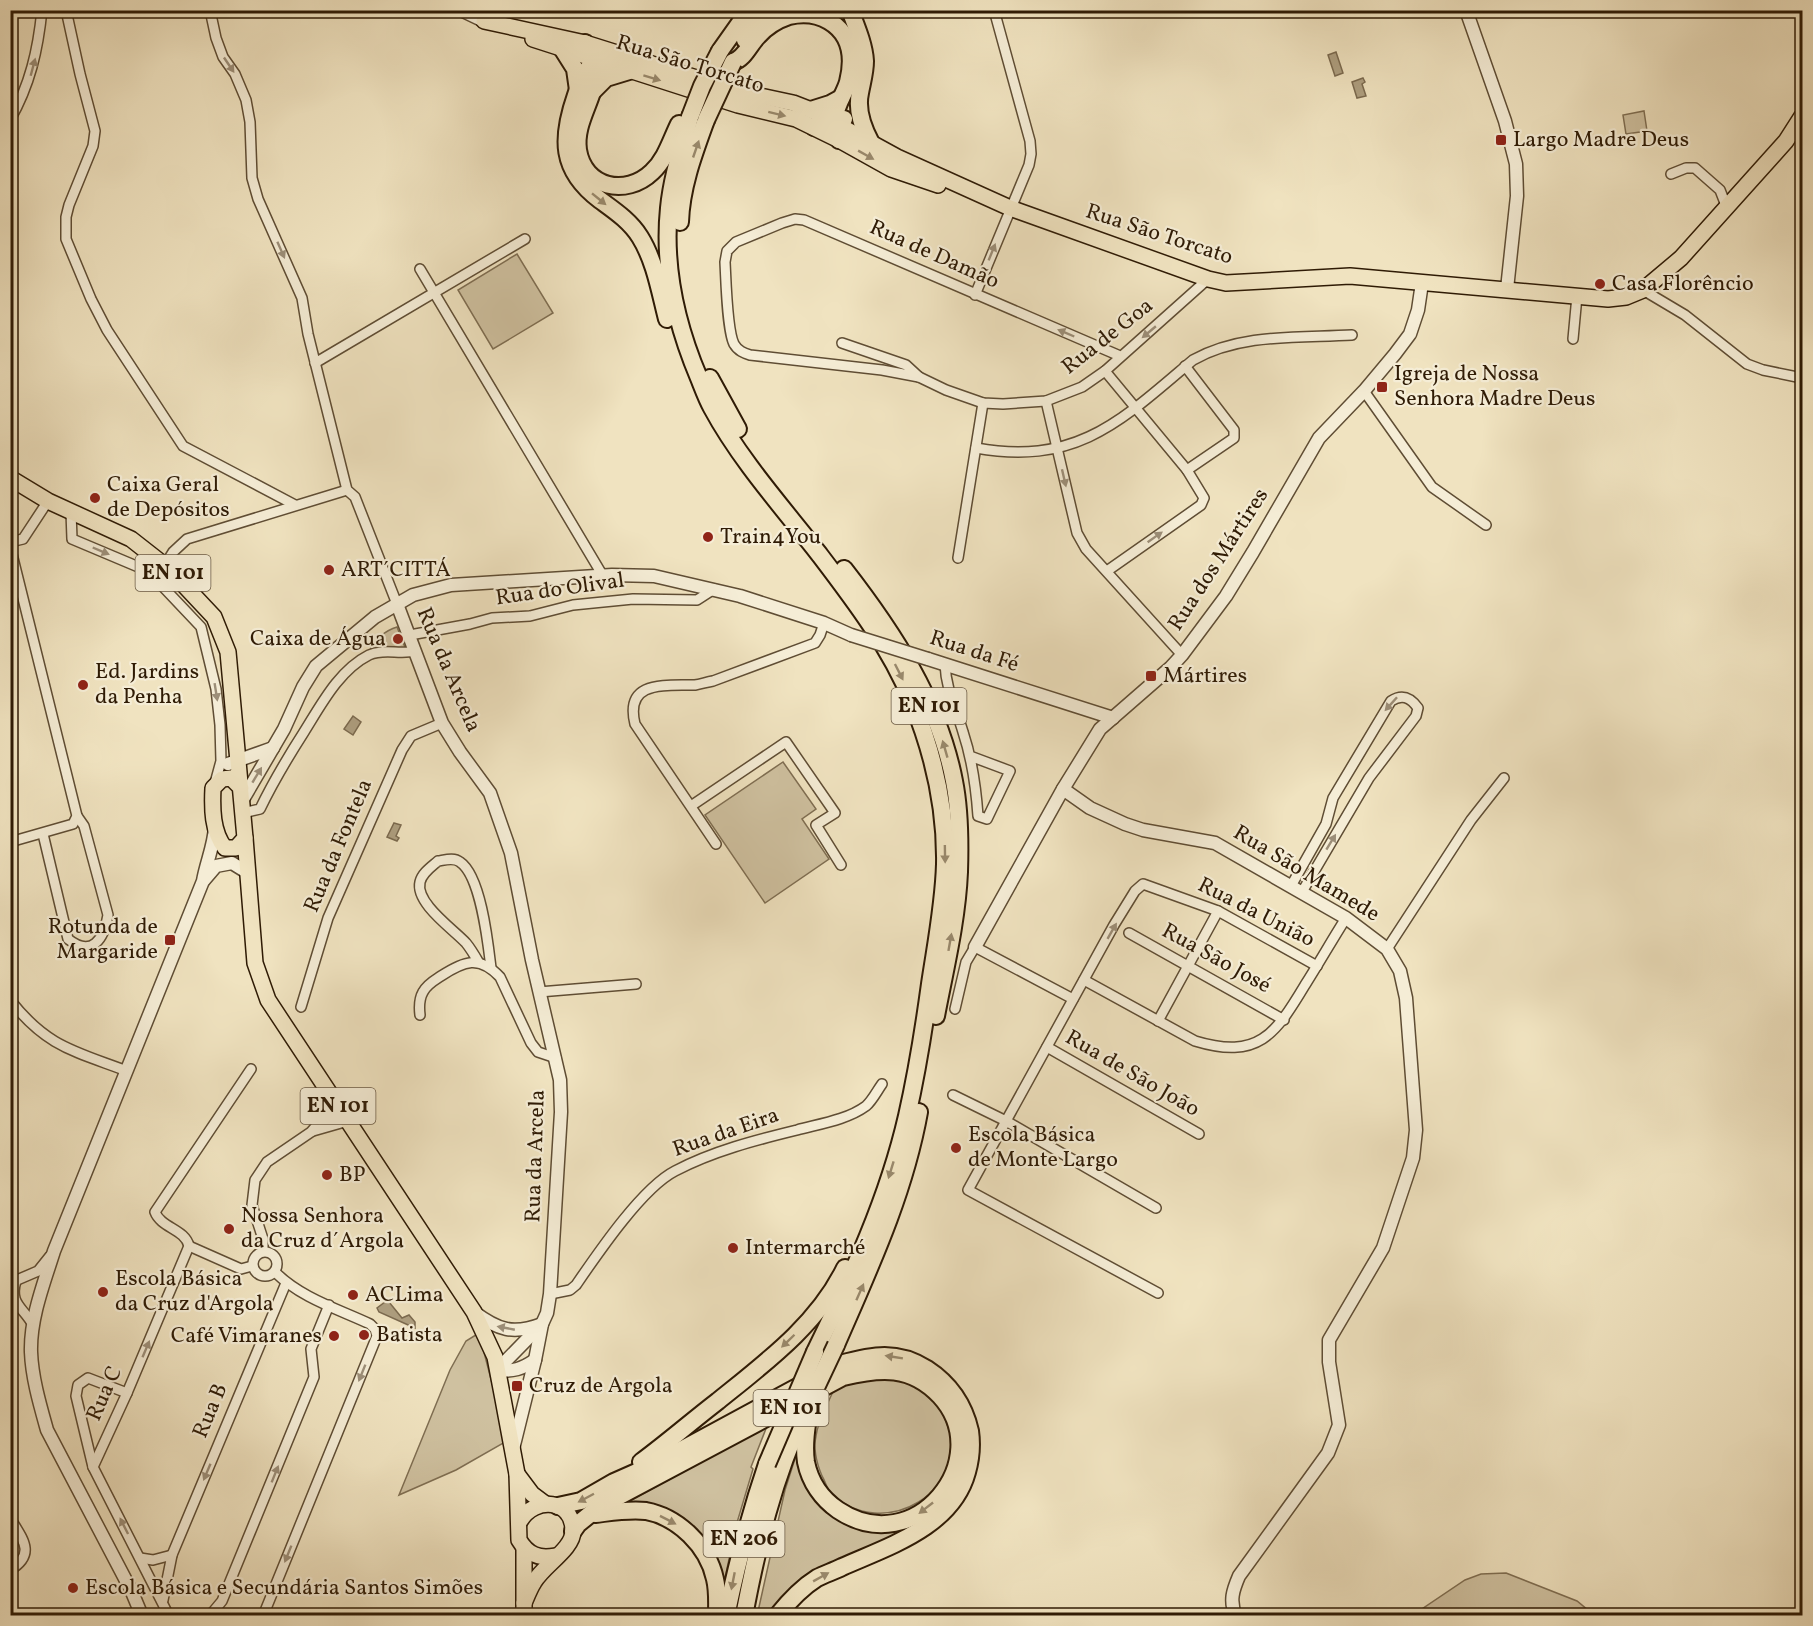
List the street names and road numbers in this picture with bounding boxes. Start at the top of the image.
street label: Rua São Torcato [612,28,768,102]
street label: Rua São Torcato [1081,197,1237,273]
street label: Rua de Damão [864,213,1004,297]
street label: Rua de Goa [1056,291,1160,383]
street label: Rua dos Mártires [1161,482,1277,638]
road number: EN 101 [136,555,210,591]
street label: Rua do Olival [494,566,626,614]
street label: Rua da Arcela [408,603,488,737]
street label: Rua da Fé [925,623,1023,681]
road number: EN 101 [892,688,966,724]
street label: Rua da Fontela [297,774,381,917]
street label: Rua São Mamede [1227,818,1385,930]
street label: Rua da União [1192,870,1320,956]
street label: Rua São José [1156,916,1276,1002]
street label: Rua de São João [1059,1023,1205,1125]
road number: EN 101 [300,1088,376,1124]
street label: Rua da Arcela [518,1089,554,1223]
street label: Rua da Eira [669,1100,783,1166]
street label: Rua C [79,1362,131,1426]
street label: Rua B [186,1379,236,1443]
road number: EN 101 [754,1390,828,1426]
road number: EN 206 [704,1521,784,1557]

